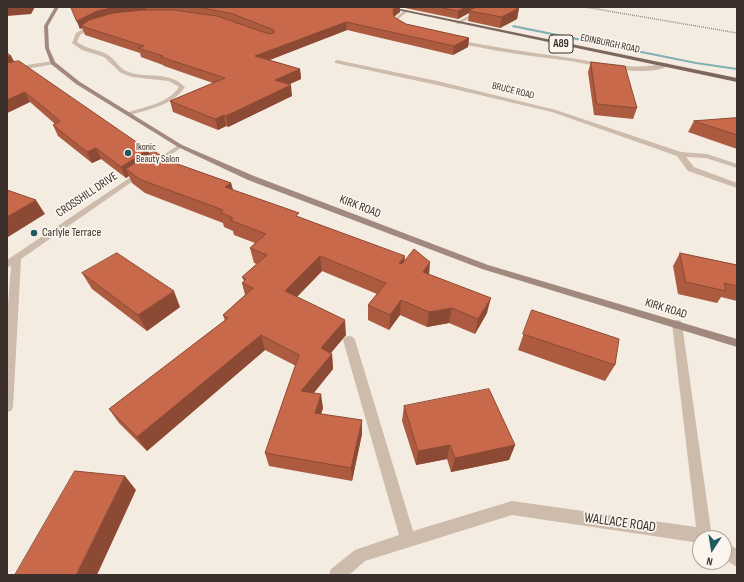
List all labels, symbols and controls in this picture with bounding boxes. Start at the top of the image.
street label: EDINBURGH ROAD [579,32,641,56]
road number: A89 [549,35,573,53]
street label: BRUCE ROAD [491,80,535,102]
place label: Ikonic Beauty Salon [136,141,179,164]
marker: Ikonic Beauty Salon [123,148,133,158]
street label: CROSSHILL DRIVE [54,169,120,221]
street label: KIRK ROAD [337,193,383,221]
place label: Carlyle Terrace [42,226,101,240]
marker: Carlyle Terrace [29,228,39,238]
street label: KIRK ROAD [643,296,689,322]
street label: WALLACE ROAD [583,510,657,536]
north arrow [692,530,732,570]
text: N [705,554,714,568]

